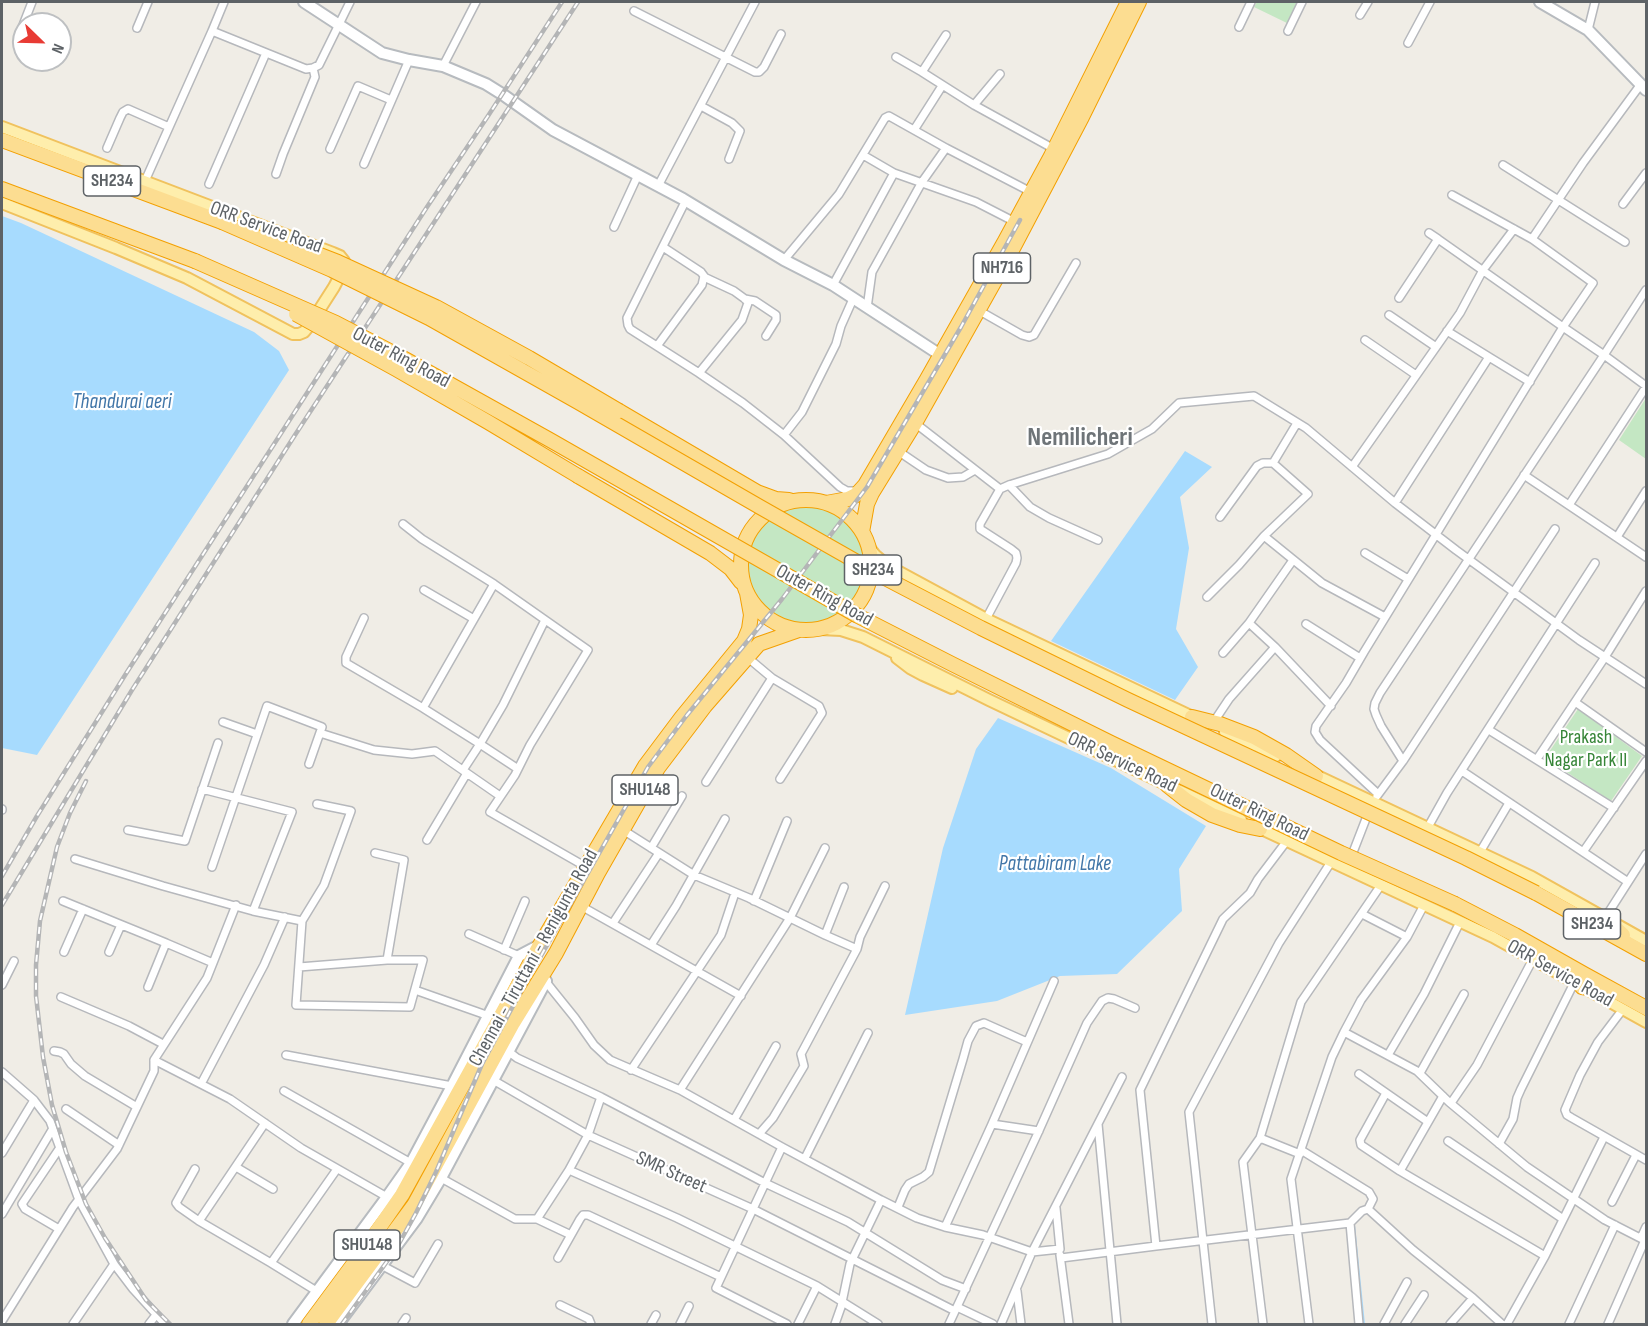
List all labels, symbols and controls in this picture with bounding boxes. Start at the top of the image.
north arrow [12,12,72,72]
text: N [47,41,68,56]
road number: SH234 [84,166,140,196]
street label: ORR Service Road [206,197,326,259]
road number: NH716 [974,253,1030,283]
street label: Outer Ring Road [348,322,454,394]
water label: Thandurai aeri [72,390,172,416]
district label: Nemilicheri [1027,422,1133,454]
road number: SH234 [844,555,902,585]
street label: Outer Ring Road [771,560,877,632]
park label: Prakash Nagar Park II [1545,726,1627,773]
street label: ORR Service Road [1063,727,1181,799]
road number: SHU148 [612,775,678,805]
street label: Outer Ring Road [1206,779,1312,847]
street label: Chennai - Tiruttani - Renigunta Road [464,845,604,1071]
water label: Pattabiram Lake [999,852,1111,878]
road number: SH234 [1564,909,1620,939]
street label: ORR Service Road [1503,935,1617,1013]
street label: SMR Street [632,1147,710,1199]
road number: SHU148 [334,1230,400,1260]

